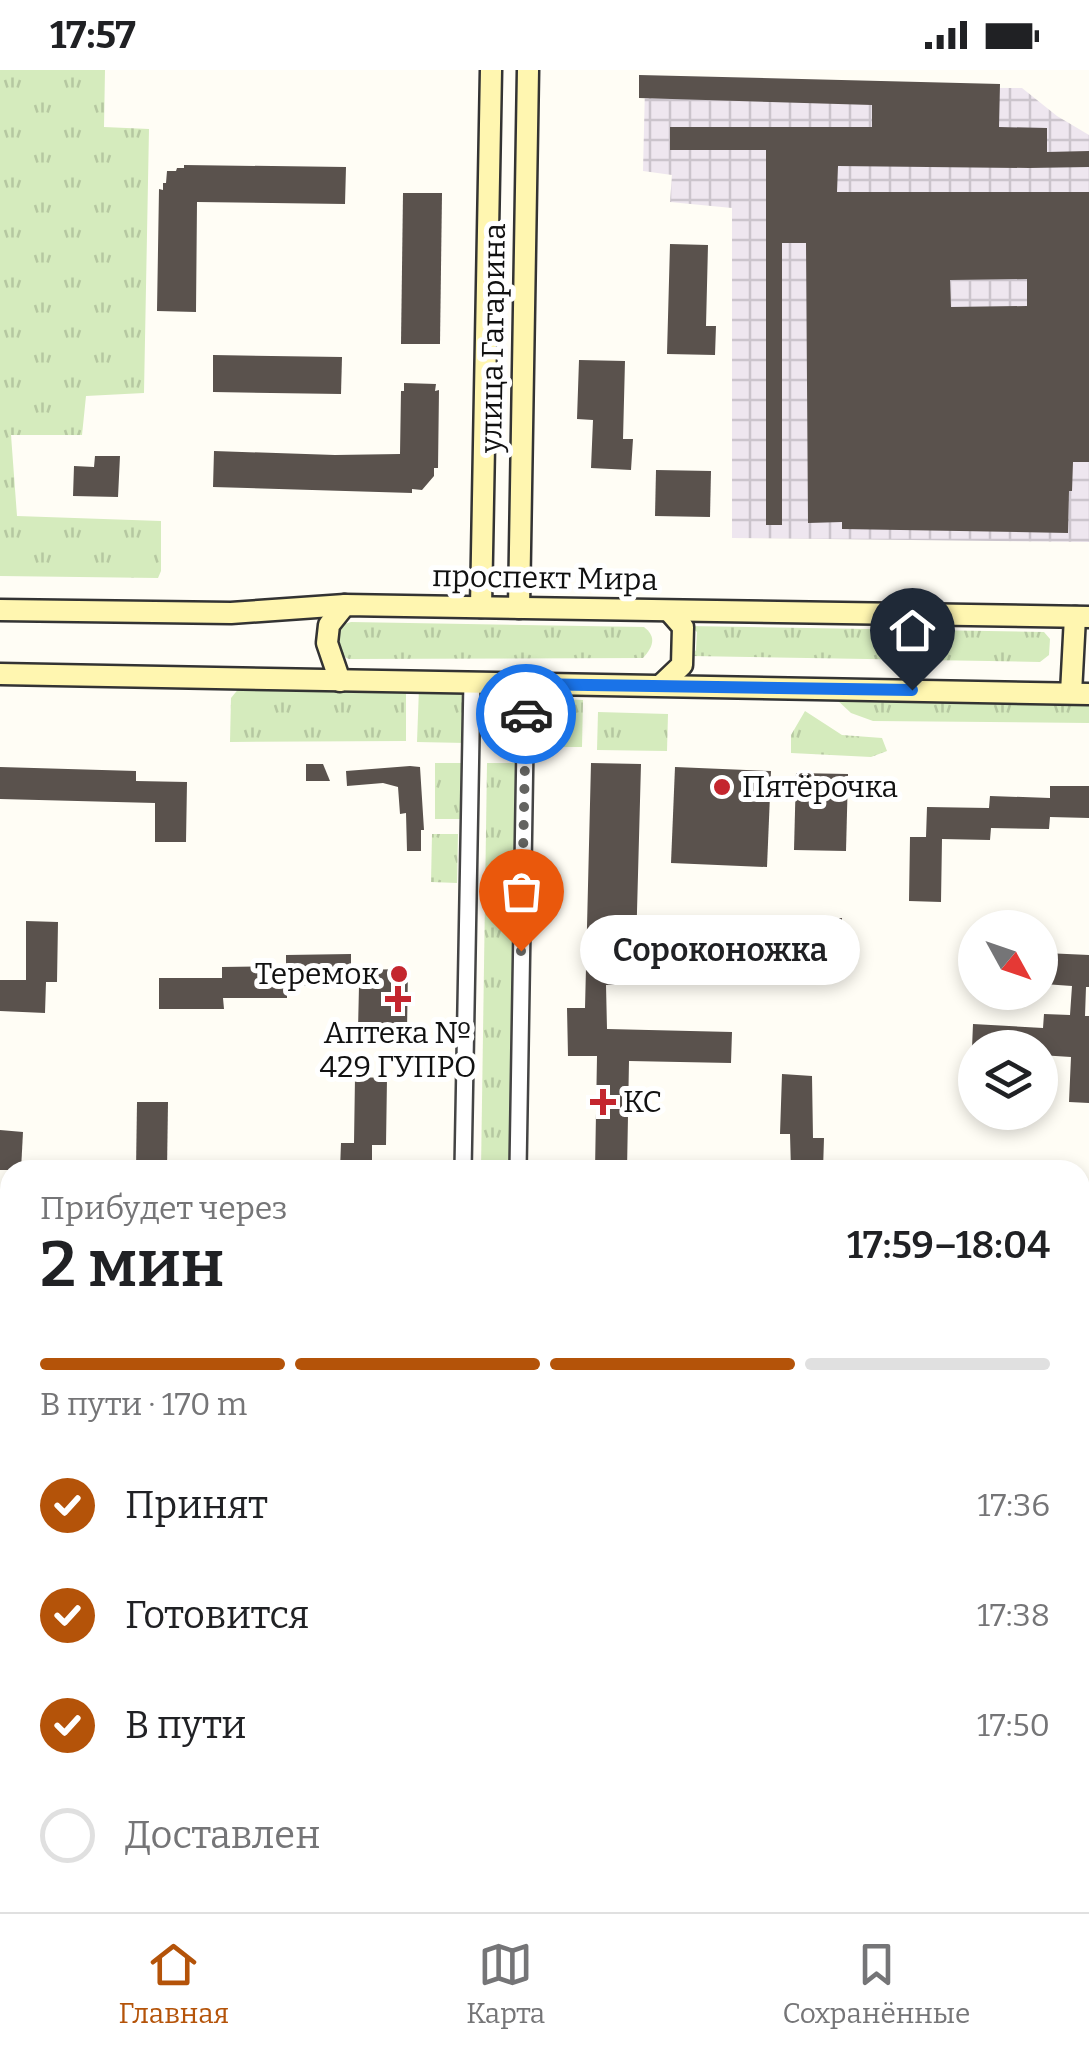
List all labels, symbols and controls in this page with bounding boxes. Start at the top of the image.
text: 17:57 [50,12,136,58]
street label: улица Гагарина [473,223,513,454]
street label: проспект Мира [432,558,658,598]
pin [870,588,955,691]
icon: home [885,603,940,658]
courier [476,664,576,764]
icon: car [499,687,554,742]
place label: Пятёрочка [742,769,898,805]
marker: Пятёрочка [711,776,733,798]
pin [479,849,564,952]
icon: bag [494,864,549,919]
north arrow [958,910,1058,1010]
map controls [958,910,1058,1130]
callout: Сороконожка [581,916,861,986]
text: Сороконожка [613,931,827,969]
place label: Теремок [255,956,379,992]
marker: Теремок [388,963,410,985]
marker: Аптека № 429 ГУПРО [387,988,409,1010]
place label: Аптека № 429 ГУПРО [320,1015,476,1085]
button: layers [958,1030,1058,1130]
place label: КС [623,1084,662,1120]
marker: КС [592,1091,614,1113]
text: Прибудет через [40,1189,287,1227]
text: 17:59–18:04 [847,1222,1050,1268]
text: 2 мин [40,1225,224,1303]
text: В пути · 170 m [40,1385,247,1423]
icon: check [40,1478,95,1533]
text: Принят [125,1482,268,1528]
text: 17:36 [977,1486,1050,1524]
icon: check [40,1588,95,1643]
text: Готовится [125,1592,309,1638]
text: 17:38 [977,1596,1050,1634]
icon: check [40,1698,95,1753]
text: В пути [125,1702,246,1748]
text: 17:50 [977,1706,1050,1744]
text: Доставлен [125,1812,320,1858]
tab: Главная [119,1937,229,2030]
tab: Карта [466,1937,545,2030]
tab: Сохранённые [782,1937,970,2030]

